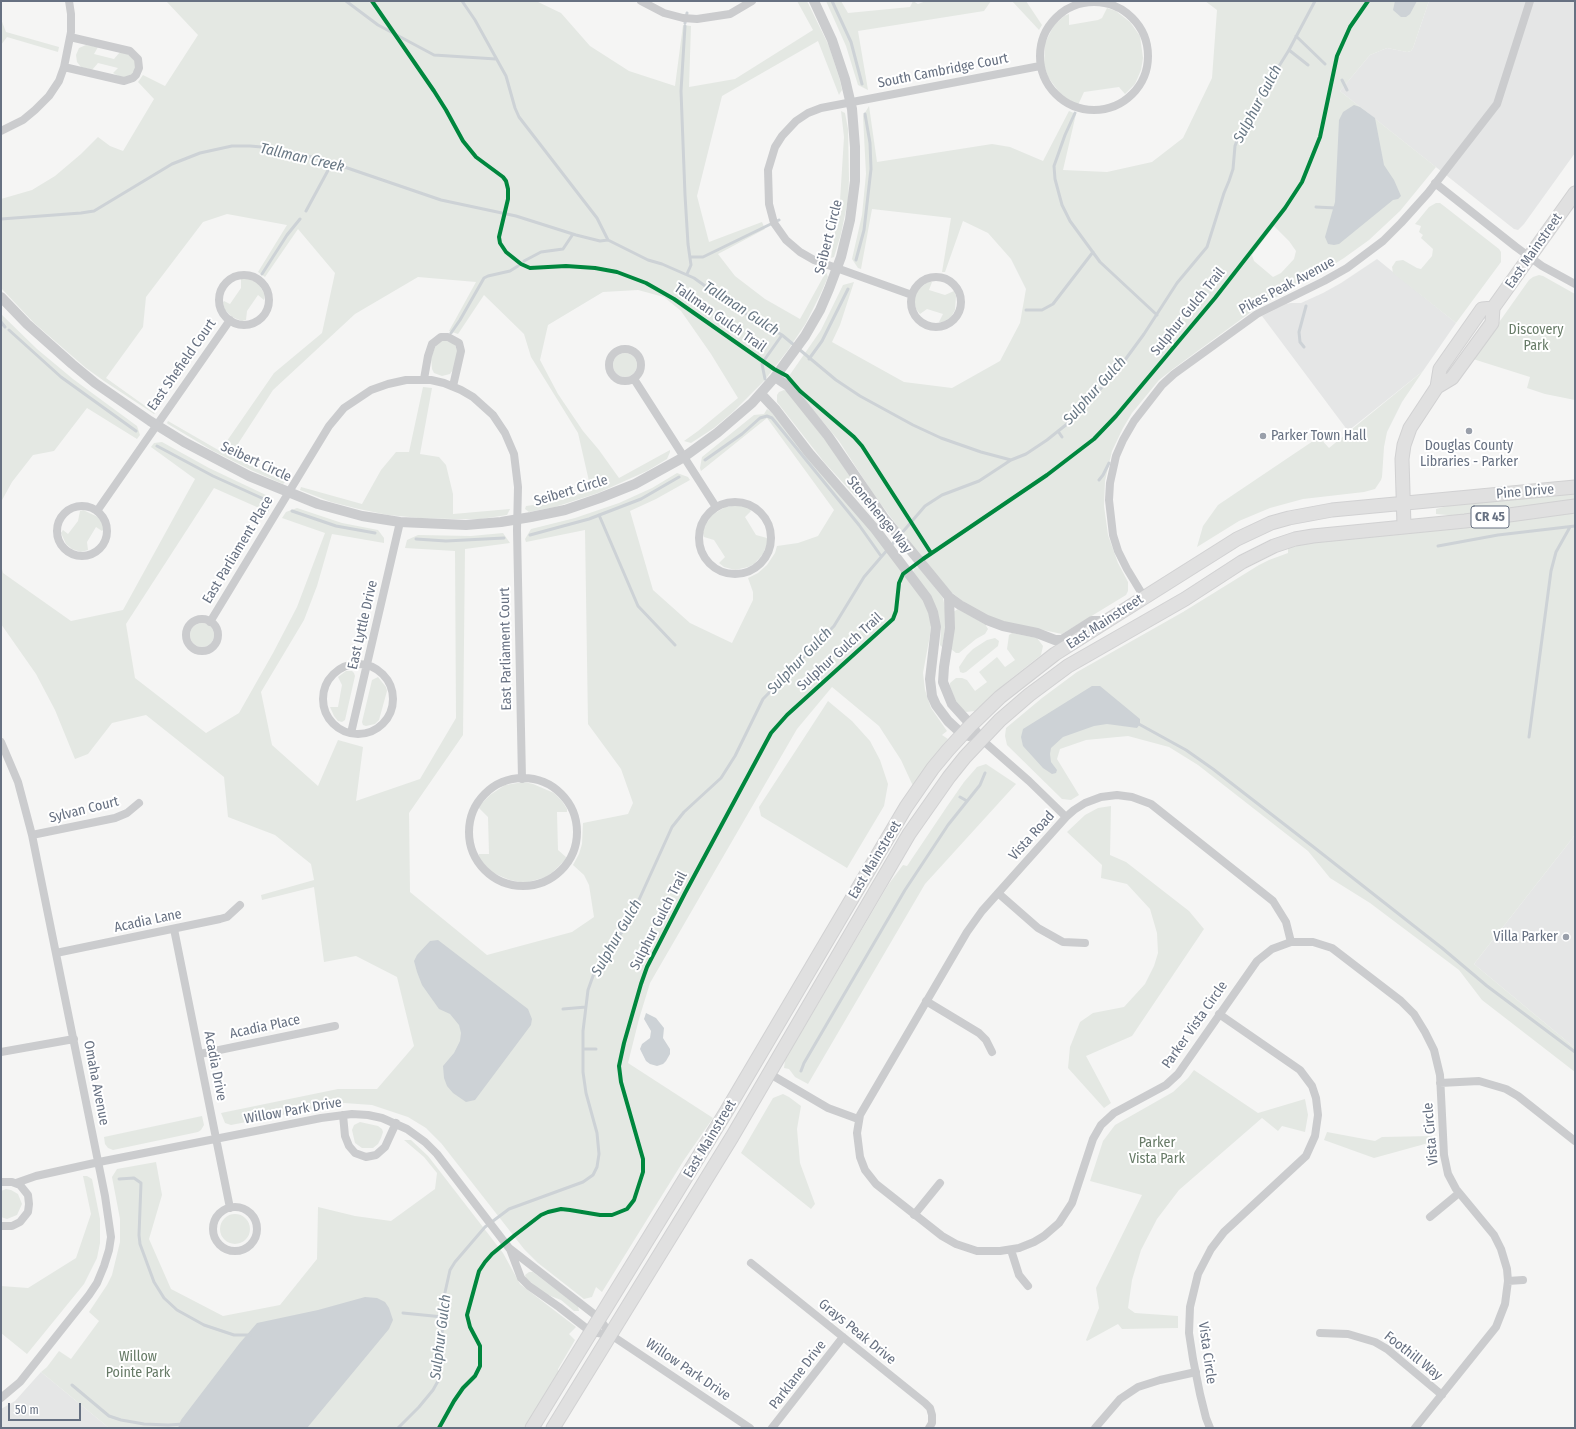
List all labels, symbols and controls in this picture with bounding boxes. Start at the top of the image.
street label: South Cambridge Court [876,50,1010,92]
water label: Sulphur Gulch [1230,62,1286,146]
water label: Tallman Creek [258,140,346,176]
street label: Seibert Circle [812,198,846,276]
street label: East Mainstreet [1502,210,1566,292]
street label: Pikes Peak Avenue [1236,254,1338,318]
street label: Sulphur Gulch Trail [1147,265,1229,359]
water label: Tallman Gulch [700,278,782,340]
street label: Tallman Gulch Trail [671,280,769,356]
street label: East Shefield Court [144,316,220,414]
park label: Discovery Park [1509,322,1563,354]
water label: Sulphur Gulch [1060,353,1130,429]
marker: Douglas County Libraries - Parker [1464,426,1474,436]
place label: Parker Town Hall [1271,428,1366,444]
marker: Parker Town Hall [1258,431,1268,441]
street label: Seibert Circle [218,438,294,486]
place label: Douglas County Libraries - Parker [1420,438,1518,470]
street label: Seibert Circle [532,472,610,510]
street label: Stonehenge Way [843,473,915,557]
street label: Pine Drive [1495,481,1555,503]
street label: East Parliament Place [199,493,277,607]
road number: CR 45 [1471,506,1509,528]
street label: East Lyttle Drive [345,579,381,671]
street label: East Parliament Court [497,587,515,711]
street label: East Mainstreet [1063,591,1147,653]
street label: Sulphur Gulch Trail [794,609,886,695]
water label: Sulphur Gulch [764,624,836,698]
street label: Sylvan Court [47,793,121,827]
street label: Vista Road [1006,808,1058,864]
street label: East Mainstreet [845,818,905,902]
street label: Sulphur Gulch Trail [627,869,691,973]
water label: Sulphur Gulch [588,896,646,980]
street label: Acadia Lane [113,906,183,936]
place label: Villa Parker [1493,929,1558,945]
marker: Villa Parker [1561,932,1571,942]
street label: Parker Vista Circle [1159,978,1231,1072]
street label: Acadia Place [228,1011,302,1043]
street label: Acadia Drive [200,1030,230,1102]
street label: Omaha Avenue [80,1039,112,1127]
street label: Willow Park Drive [243,1094,343,1128]
street label: East Mainstreet [680,1097,740,1181]
street label: Vista Circle [1420,1102,1442,1166]
park label: Parker Vista Park [1129,1135,1185,1168]
water label: Sulphur Gulch [427,1293,455,1381]
street label: Grays Peak Drive [815,1296,899,1368]
street label: Vista Circle [1194,1321,1220,1385]
street label: Foothill Way [1380,1328,1446,1384]
street label: Willow Park Drive [642,1335,734,1405]
street label: Parklane Drive [766,1337,830,1413]
park label: Willow Pointe Park [106,1349,170,1382]
scale bar [10,1395,83,1421]
text: 50 m [15,1403,39,1417]

